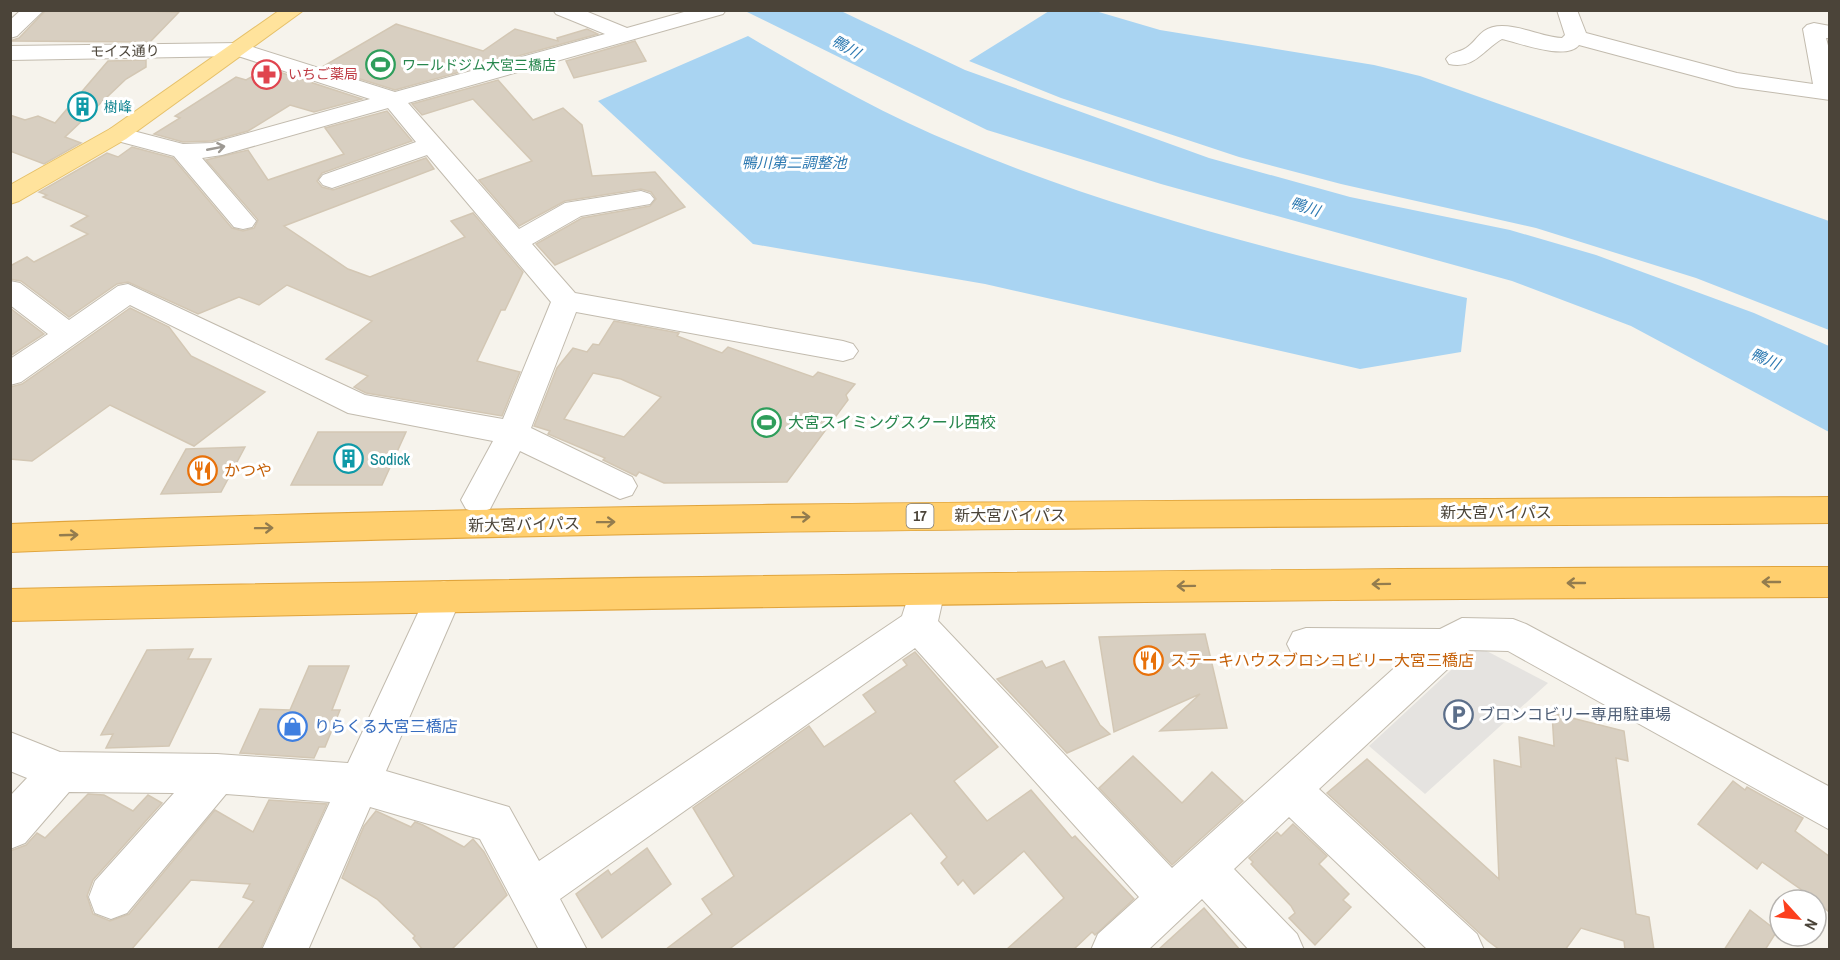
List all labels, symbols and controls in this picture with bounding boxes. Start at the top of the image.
water label: 鴨川 [828,30,866,64]
street label: モイス通り [90,41,160,61]
sports icon: ワールドジム大宮三橋店 [365,49,397,81]
place label: ワールドジム大宮三橋店 [402,56,556,74]
pharmacy icon: いちご薬局 [251,58,283,90]
place label: いちご薬局 [288,65,358,83]
building icon: 樹峰 [67,91,99,123]
place label: 樹峰 [104,98,132,116]
one-way arrow [206,142,225,153]
water label: 鴨川第二調整池 [741,152,848,173]
water label: 鴨川 [1288,192,1325,222]
water label: 鴨川 [1747,343,1785,375]
sports icon: 大宮スイミングスクール西校 [751,406,783,438]
place label: 大宮スイミングスクール西校 [788,411,996,433]
building icon: Sodick [333,443,365,475]
place label: Sodick [370,448,411,470]
restaurant icon: かつや [187,454,219,486]
place label: かつや [224,459,272,481]
street label: 新大宮バイパス [1440,501,1552,523]
road number: 17 [906,504,934,528]
street label: 新大宮バイパス [954,504,1066,526]
street label: 新大宮バイパス [468,512,580,536]
one-way arrow [790,512,810,523]
one-way arrow [595,516,615,528]
one-way arrow [253,522,273,534]
one-way arrow [58,530,78,541]
one-way arrow [1762,576,1782,588]
one-way arrow [1567,577,1587,589]
one-way arrow [1372,578,1392,590]
one-way arrow [1177,580,1197,592]
restaurant icon: ステーキハウスブロンコビリー大宮三橋店 [1133,644,1165,676]
place label: ステーキハウスブロンコビリー大宮三橋店 [1170,649,1474,671]
parking icon: ブロンコビリー専用駐車場 [1442,698,1474,730]
place label: ブロンコビリー専用駐車場 [1479,703,1671,725]
shop icon: りらくる大宮三橋店 [277,710,309,742]
place label: りらくる大宮三橋店 [314,715,458,737]
north arrow [1768,888,1828,948]
text: N [1799,916,1823,934]

